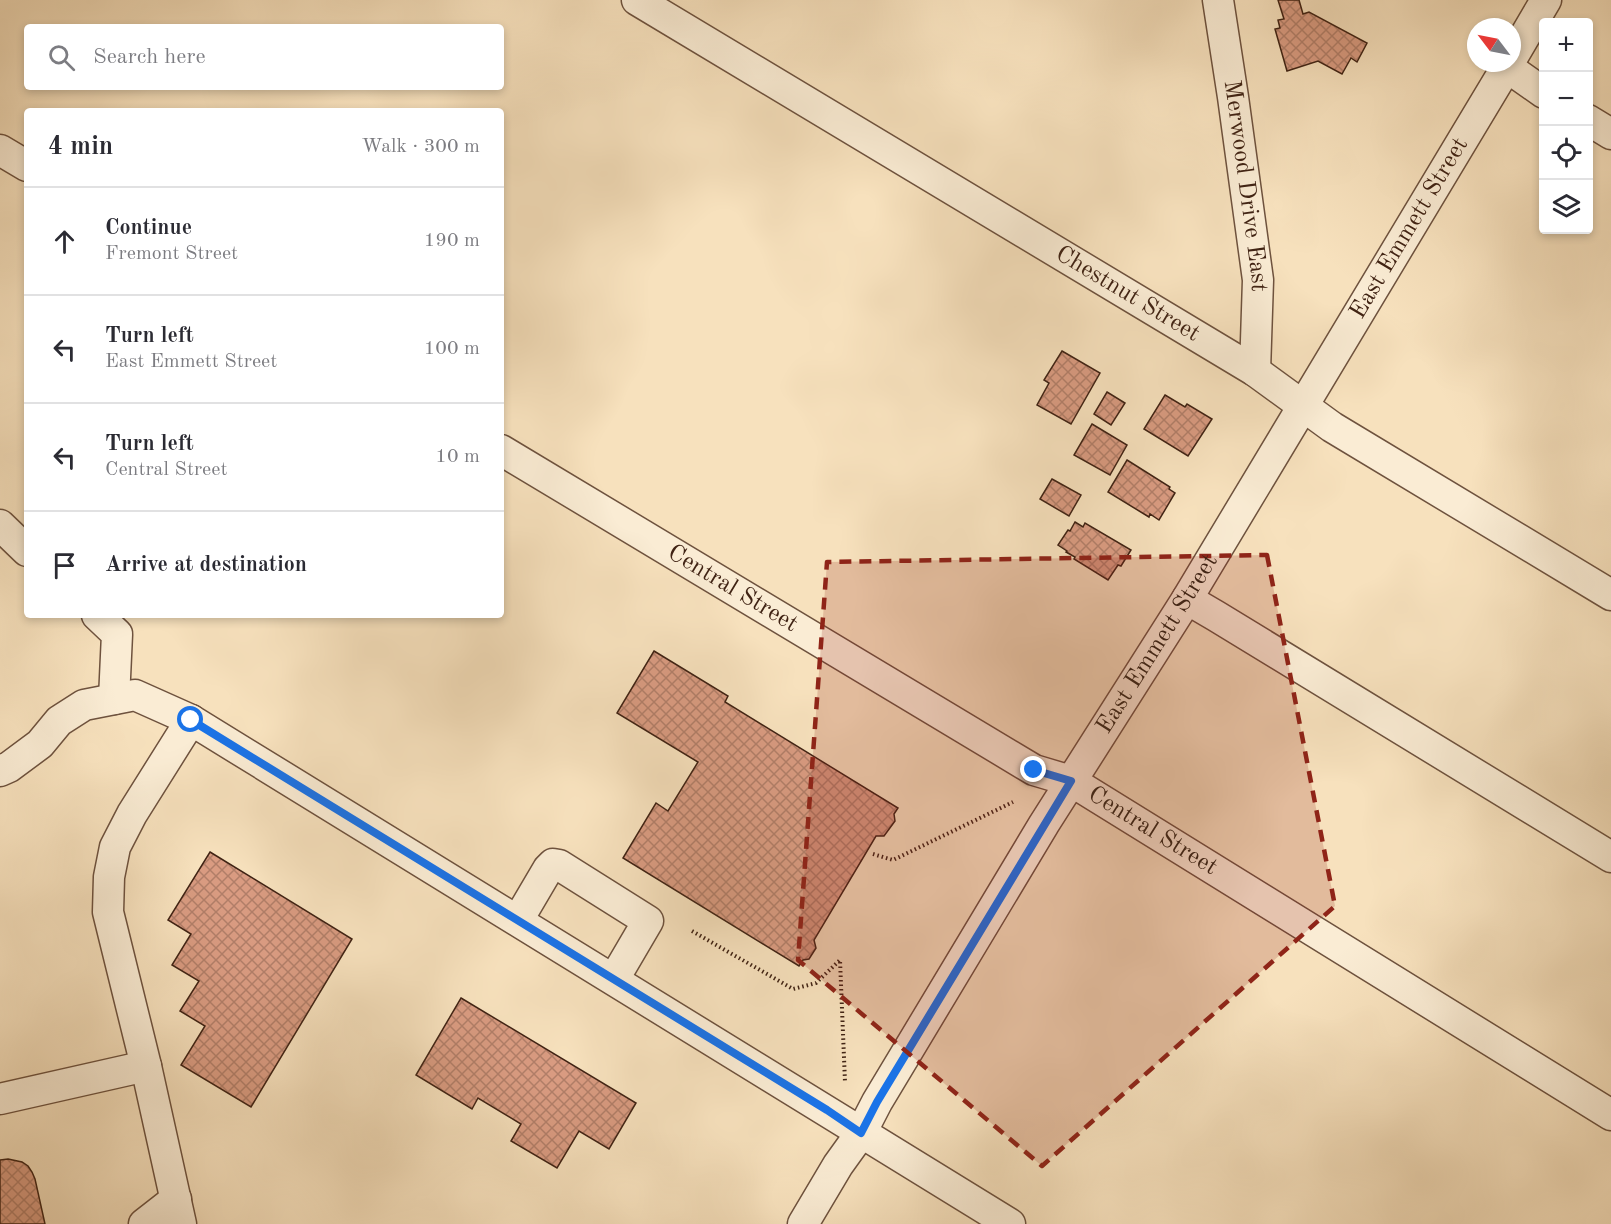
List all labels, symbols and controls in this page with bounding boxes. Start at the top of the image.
north arrow [1467,18,1521,72]
map controls [1539,18,1593,234]
button: + [1539,18,1593,72]
search box [24,24,504,90]
icon: search [45,41,78,74]
text: Search here [93,46,206,68]
button: − [1539,72,1593,126]
street label: Merwood Drive East [1219,79,1270,292]
button: locate [1539,126,1593,180]
text: 4 min [48,134,113,160]
street label: East Emmett Street [1346,134,1473,323]
text: Walk · 300 m [361,137,480,157]
button: layers [1539,180,1593,234]
text: Continue [105,217,192,239]
icon: ahead [48,225,81,258]
text: 190 m [424,231,480,251]
street label: Chestnut Street [1051,242,1204,347]
text: Fremont Street [105,244,238,264]
text: Turn left [105,325,194,347]
icon: left [48,333,81,366]
text: 100 m [424,339,480,359]
text: East Emmett Street [105,352,277,372]
text: Turn left [105,433,194,455]
icon: left [48,441,81,474]
text: 10 m [435,447,480,467]
text: Central Street [105,460,227,480]
street label: Central Street [663,541,802,637]
icon: arrive [48,549,81,582]
street label: East Emmett Street [1093,550,1223,738]
text: Arrive at destination [105,554,307,576]
route start [177,706,203,732]
route end [1020,756,1046,782]
street label: Central Street [1084,782,1221,880]

